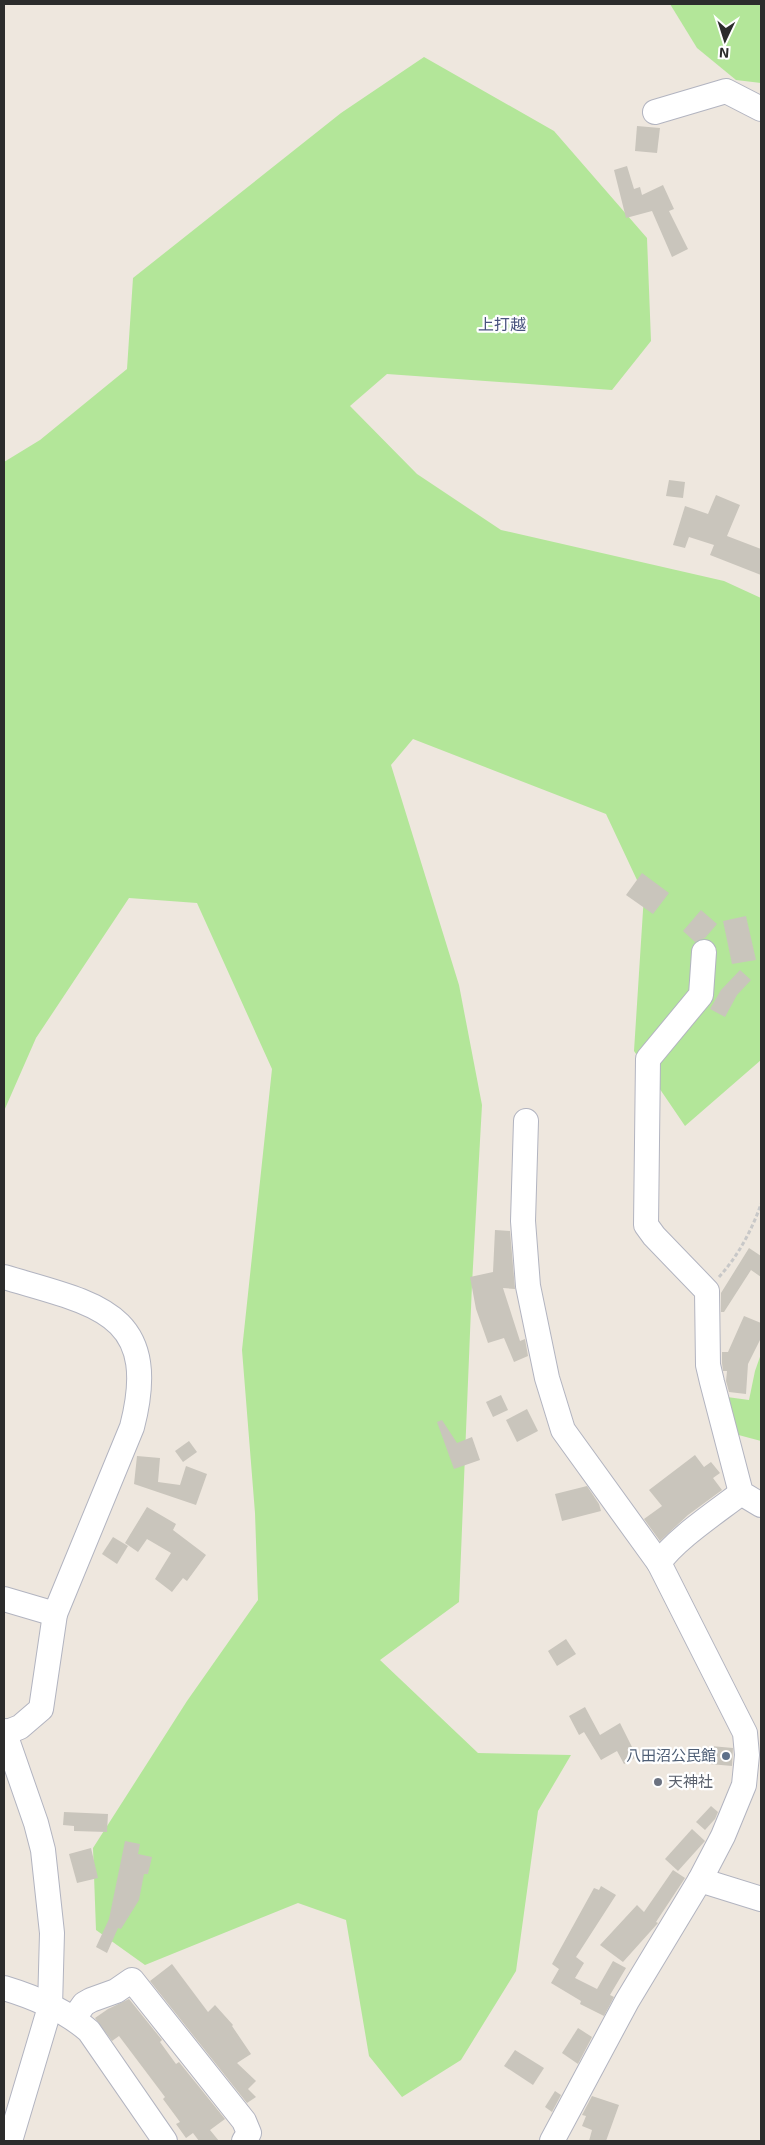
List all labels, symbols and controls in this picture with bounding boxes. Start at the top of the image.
north arrow [700,15,750,65]
text: N [718,45,730,62]
district label: 上打越 [478,314,526,333]
place label: 八田沼公民館 [626,1746,716,1764]
marker: 八田沼公民館 [720,1750,732,1762]
place label: 天神社 [668,1772,713,1790]
marker: 天神社 [652,1776,664,1788]

